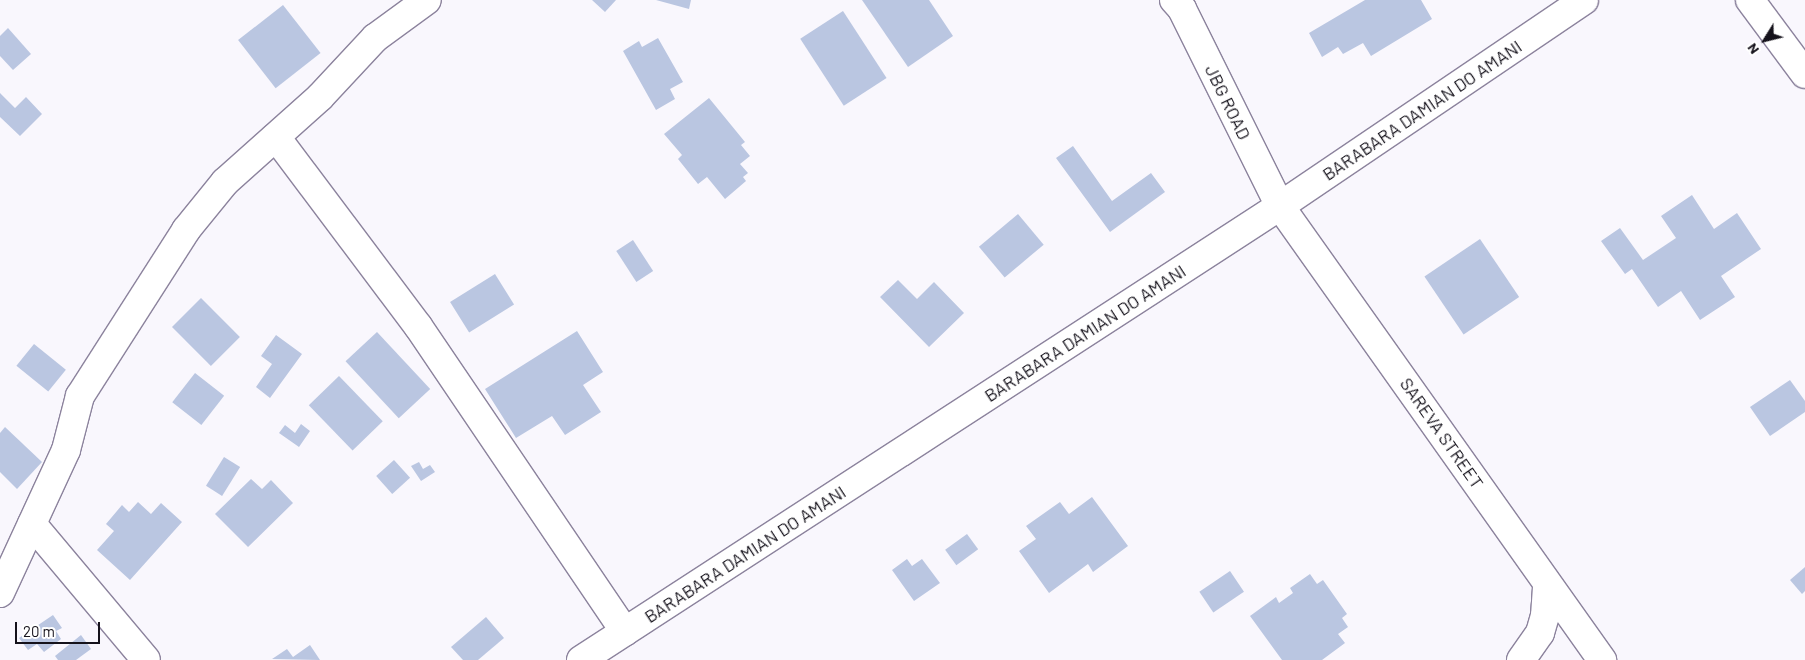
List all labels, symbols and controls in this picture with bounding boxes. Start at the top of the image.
north arrow [1740,15,1790,65]
street label: BARABARA DAMIAN DO AMANI [1318,35,1526,185]
text: N [1743,40,1762,58]
street label: JBG ROAD [1201,61,1255,143]
street label: BARABARA DAMIAN DO AMANI [980,260,1190,406]
street label: SAREVA STREET [1396,373,1488,493]
street label: BARABARA DAMIAN DO AMANI [640,481,850,627]
scale bar [18,612,102,644]
text: 20 m [23,622,55,640]

